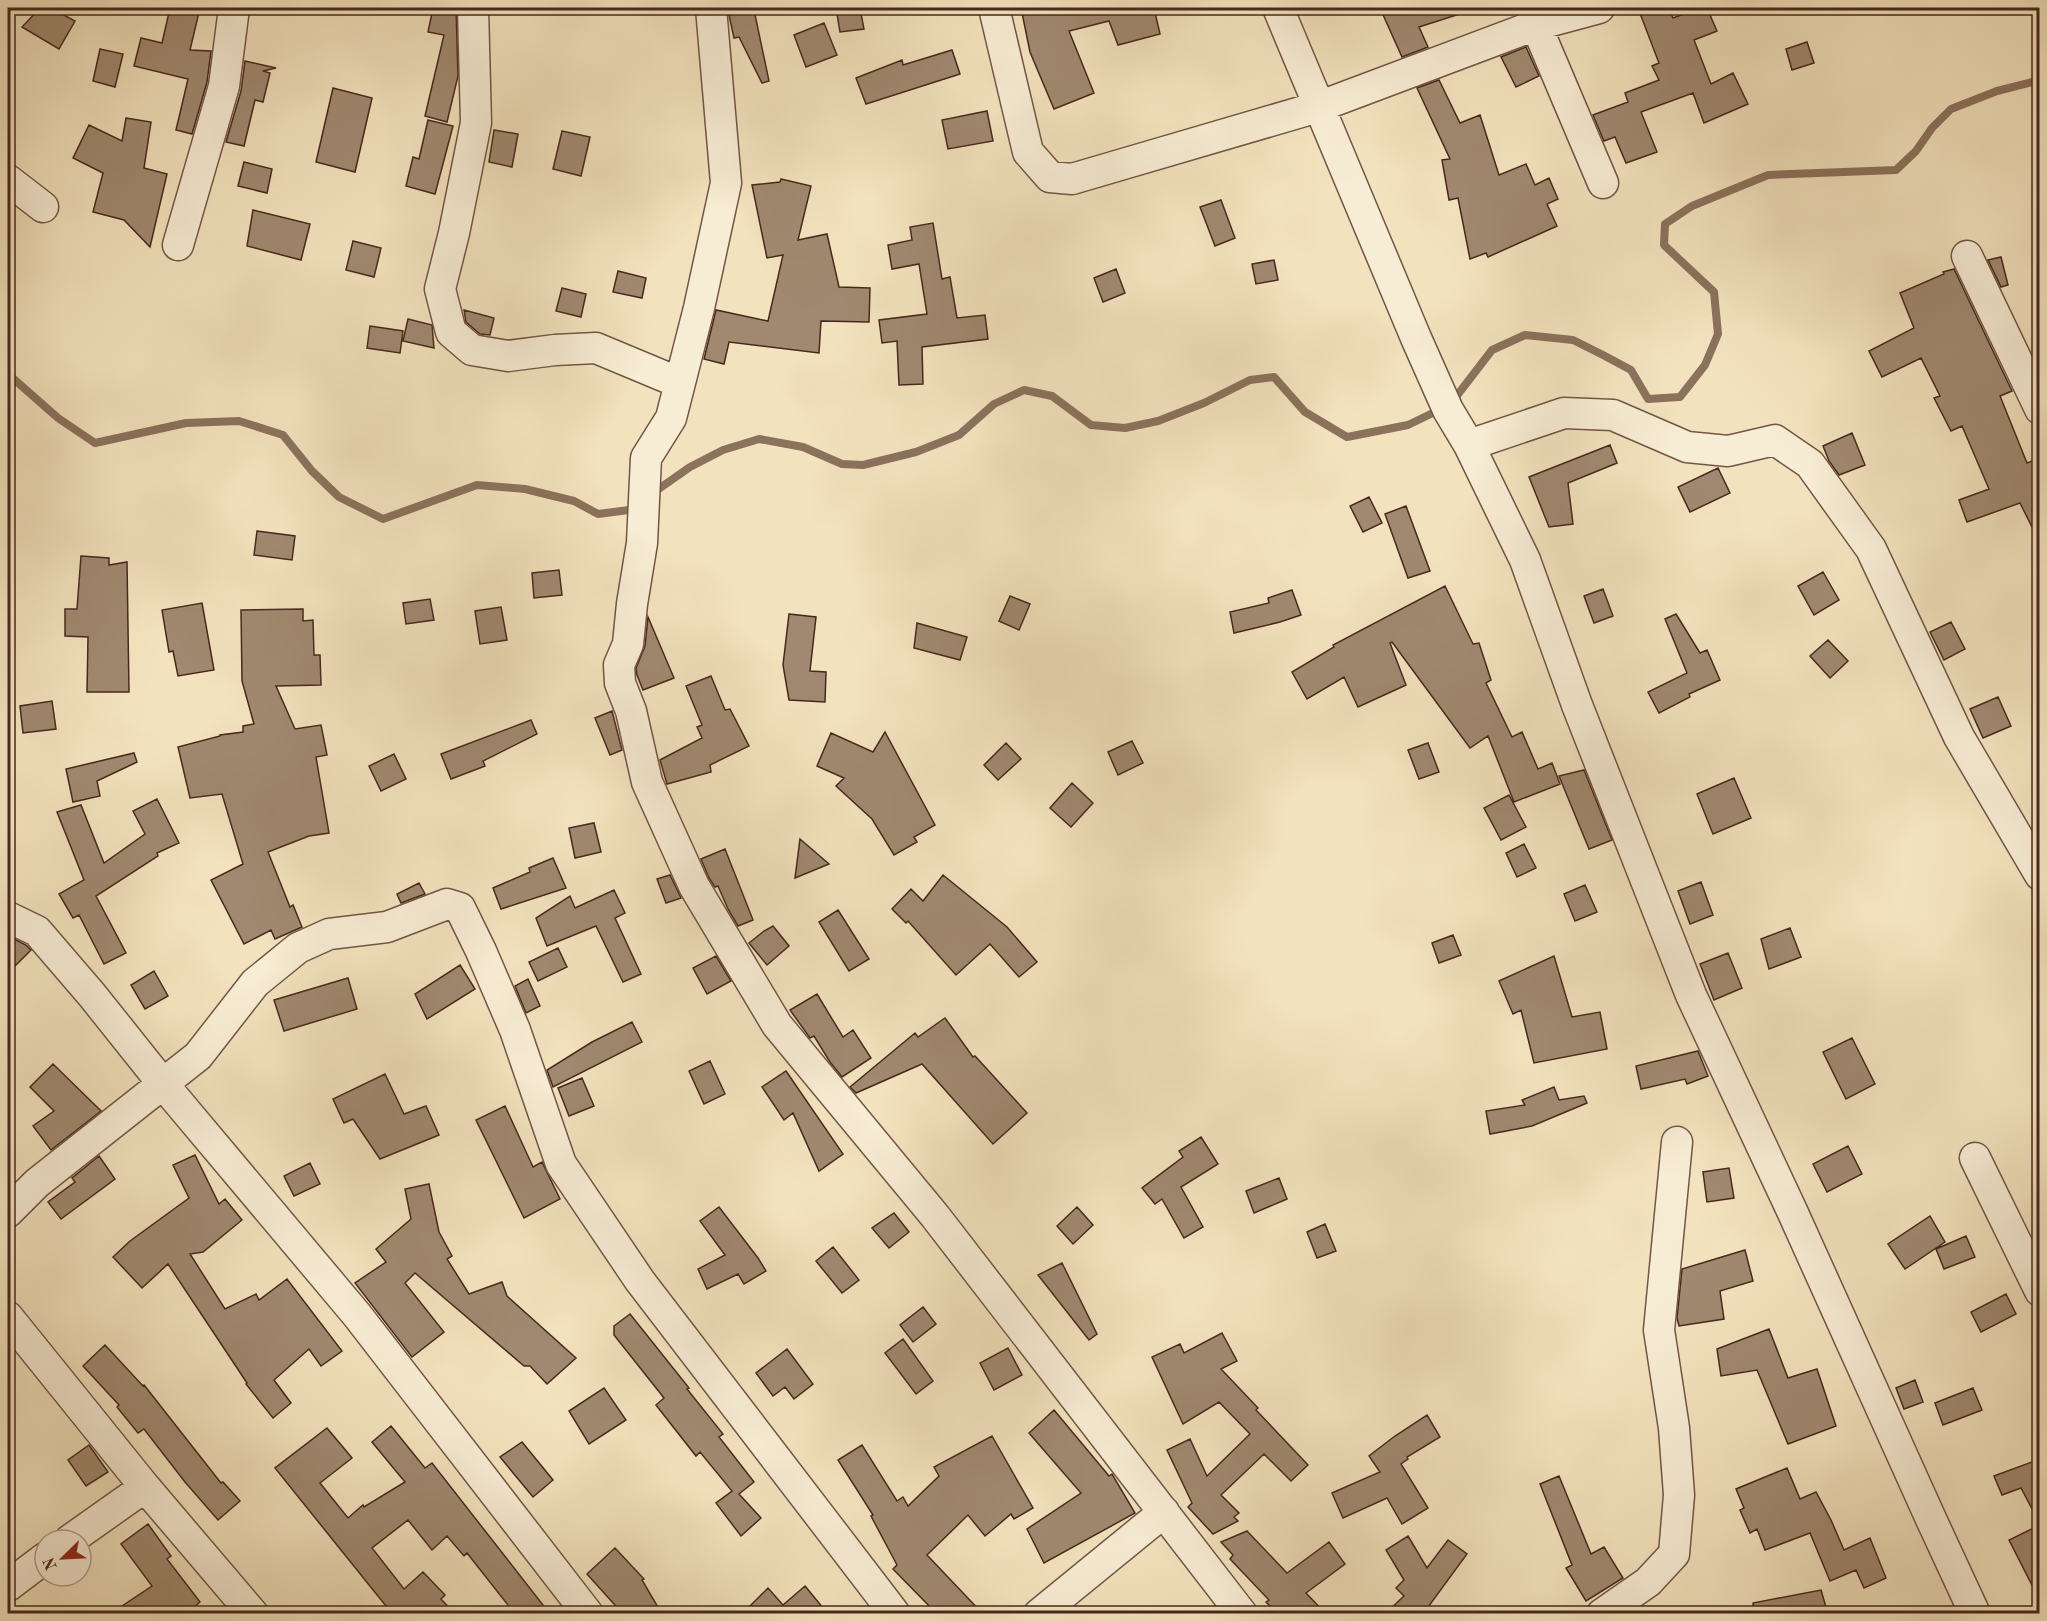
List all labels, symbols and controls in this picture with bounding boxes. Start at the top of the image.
north arrow [33,1528,93,1588]
text: N [41,1554,61,1572]

